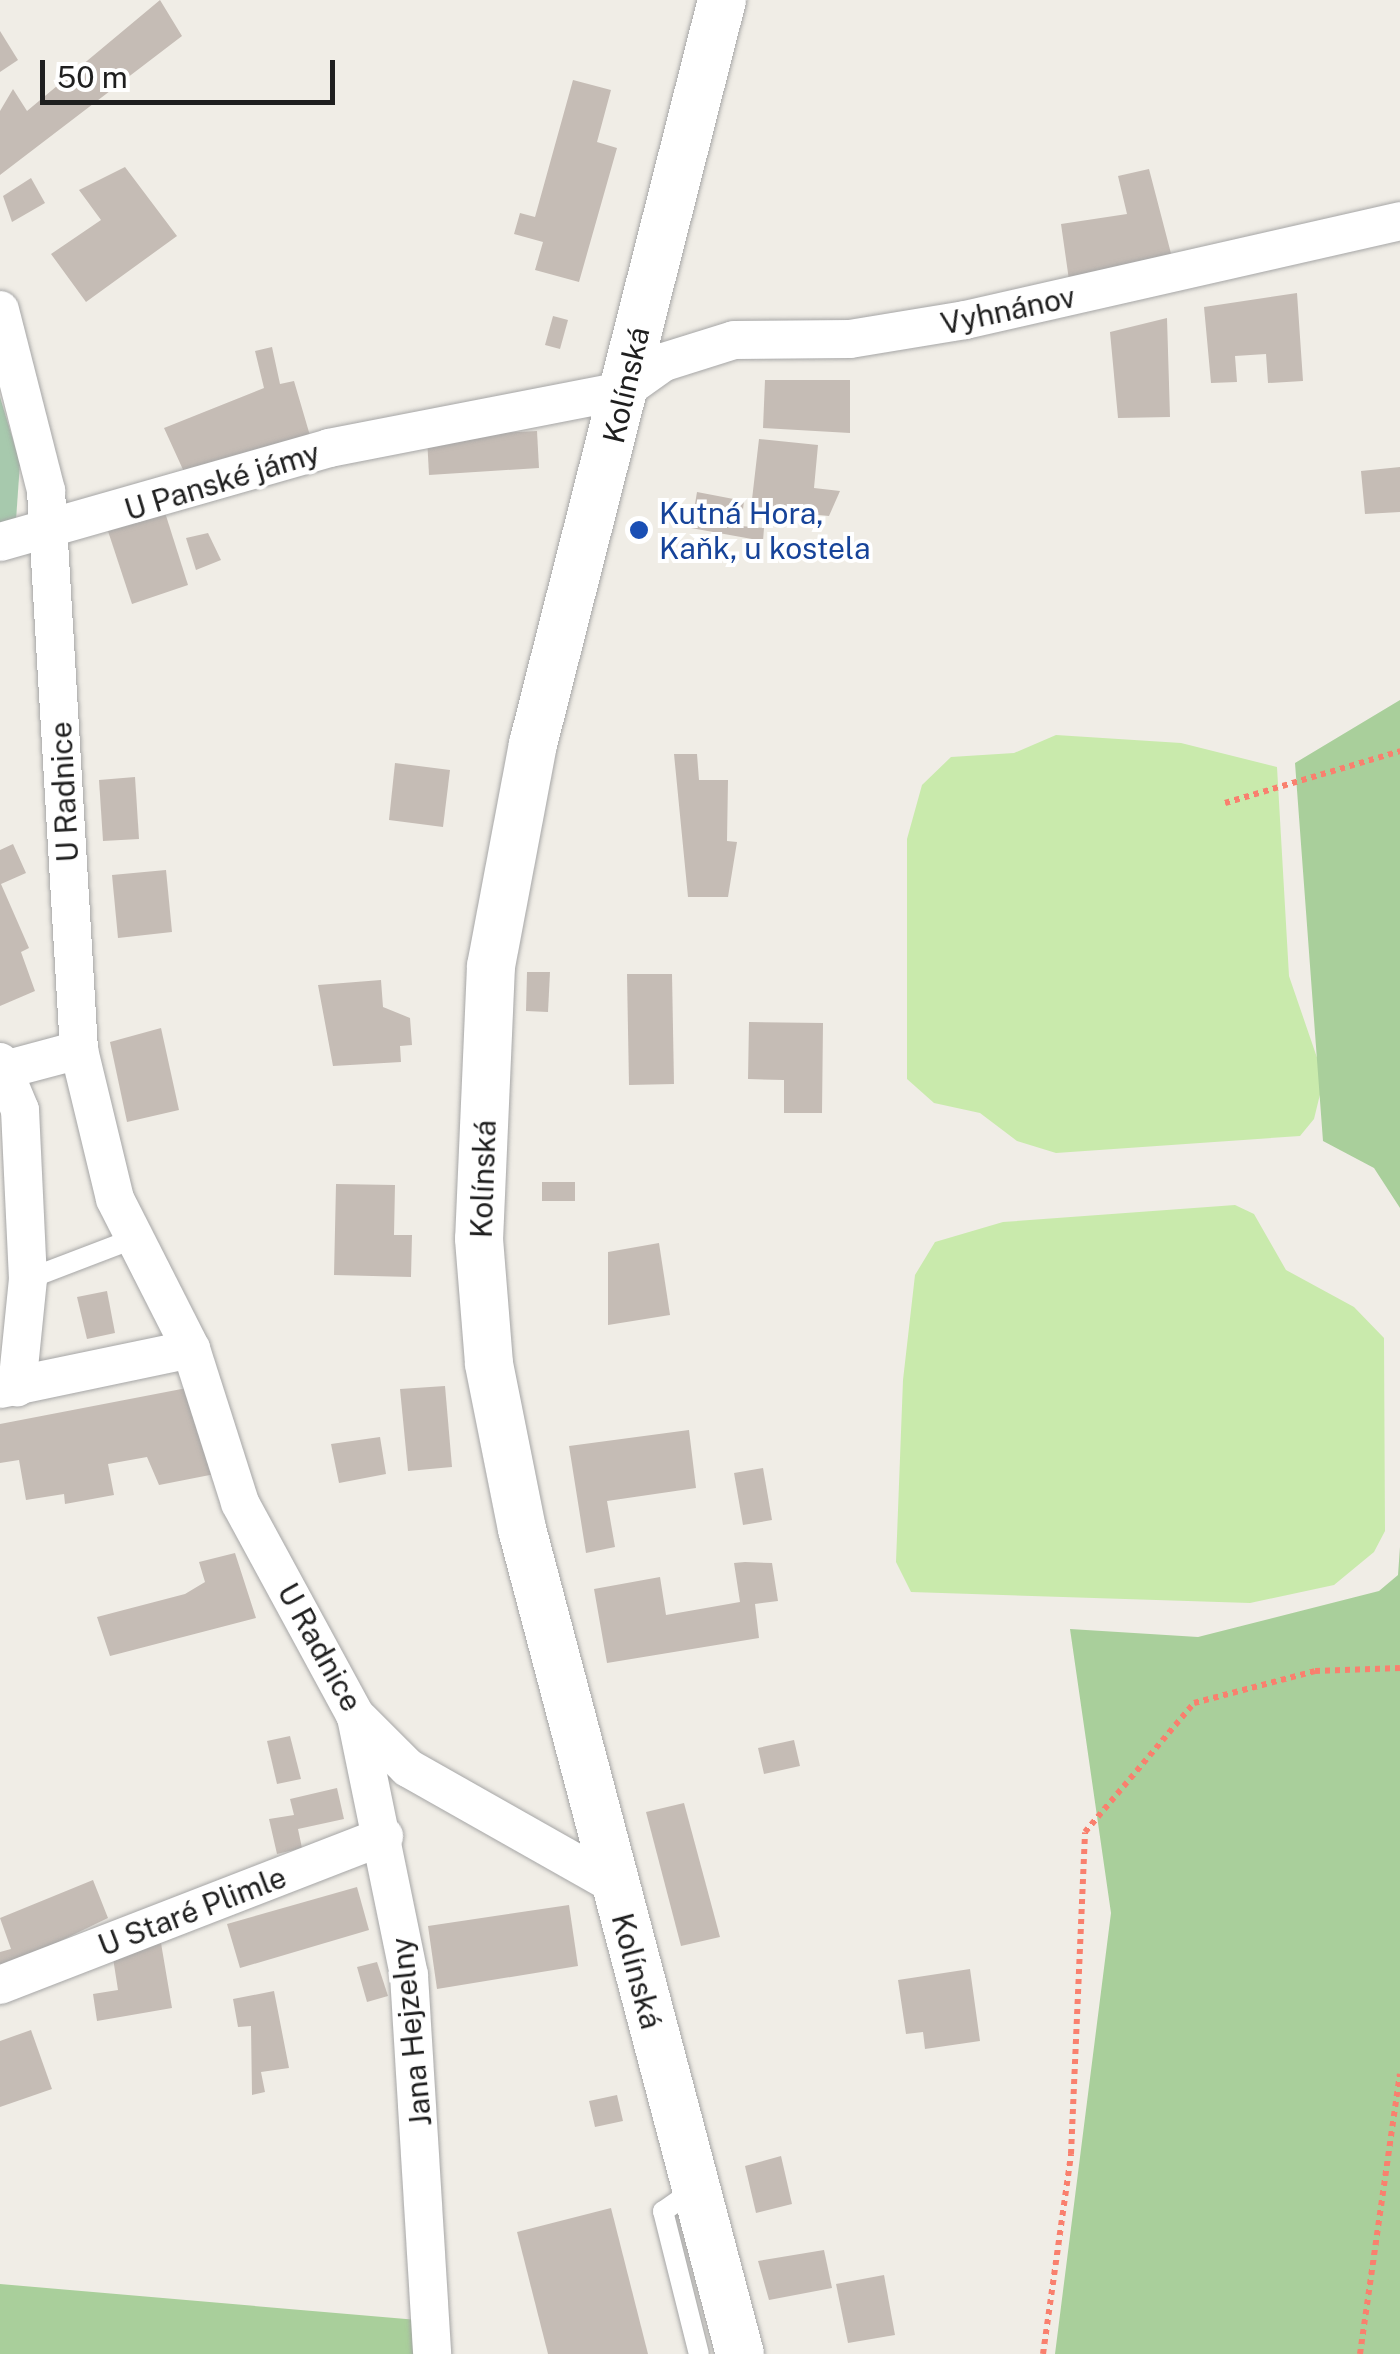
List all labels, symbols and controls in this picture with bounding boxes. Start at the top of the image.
scale bar [45,40,340,102]
text: 50 m [57,59,128,95]
street label: Vyhnánov [938,278,1078,342]
street label: Kolínská [595,323,657,447]
street label: U Panské jámy [120,434,324,528]
place label: Kutná Hora, Kaňk, u kostela [659,495,871,566]
marker: Kutná Hora, Kaňk, u kostela [628,519,650,541]
street label: U Radnice [42,721,86,863]
street label: Kolínská [463,1119,503,1239]
street label: U Radnice [270,1577,370,1717]
street label: U Staré Plimle [93,1859,291,1963]
street label: Kolínská [604,1909,670,2033]
street label: Jana Hejzelny [383,1936,439,2128]

